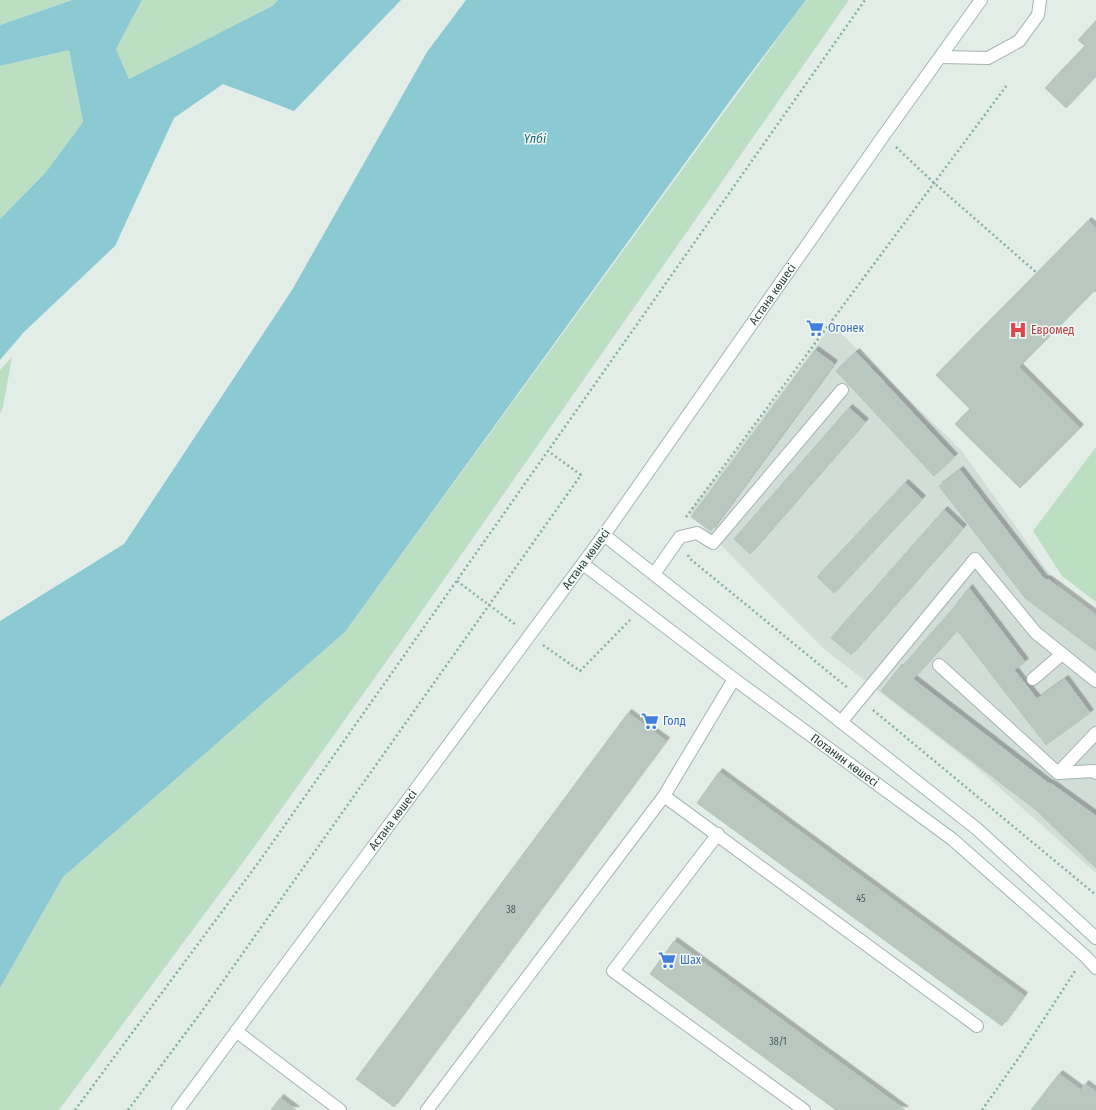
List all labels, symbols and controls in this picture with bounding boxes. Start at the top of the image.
water label: Үлбі [524,131,547,146]
street label: Астана көшесі [746,261,799,327]
supermarket icon: Огонек [805,318,825,338]
hospital icon: Евромед [1008,320,1028,340]
place label: Огонек [828,321,865,335]
place label: Евромед [1031,323,1074,337]
street label: Астана көшесі [559,526,613,592]
supermarket icon: Голд [640,711,660,731]
place label: Голд [663,714,686,728]
street label: Потанин көшесі [808,731,881,790]
street label: Астана көшесі [366,787,420,853]
house number: 45 [856,893,866,905]
house number: 38 [506,904,516,916]
supermarket icon: Шах [657,950,677,970]
place label: Шах [680,953,702,967]
house number: 38/1 [769,1036,787,1048]

